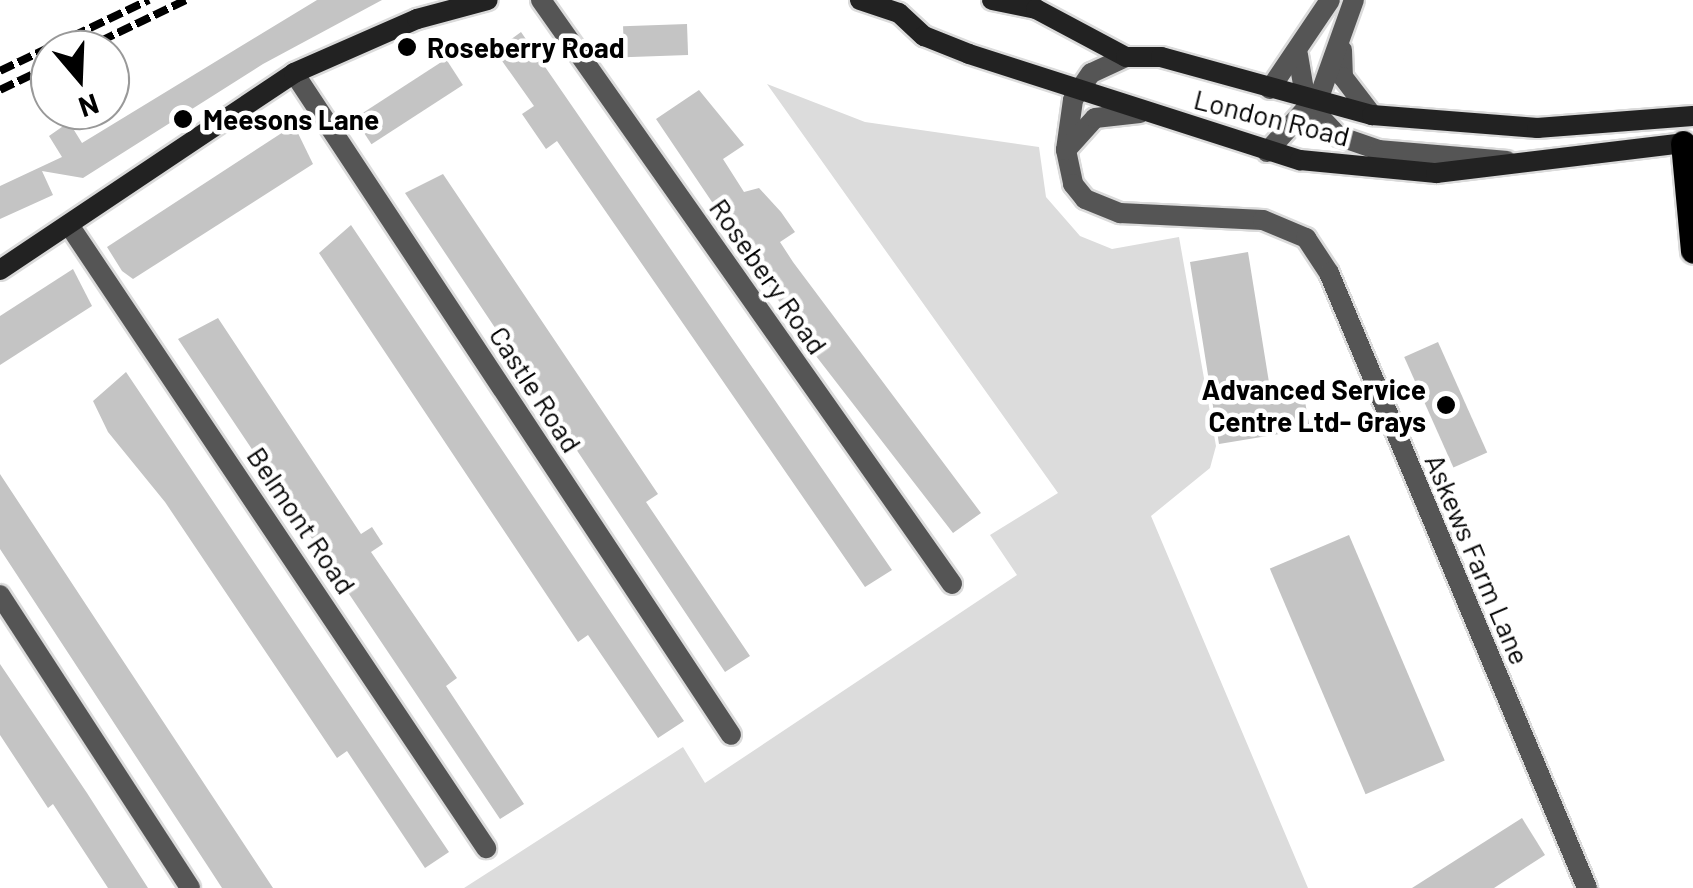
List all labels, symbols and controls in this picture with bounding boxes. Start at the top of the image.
north arrow [30,30,130,130]
place label: Roseberry Road [427,30,625,64]
marker: Roseberry Road [396,36,418,58]
street label: London Road [1191,81,1353,153]
text: N [75,87,103,126]
place label: Meesons Lane [203,102,379,136]
marker: Meesons Lane [172,108,194,130]
street label: Rosebery Road [703,192,835,360]
street label: Castle Road [483,320,589,458]
place label: Advanced Service Centre Ltd- Grays [1202,372,1426,438]
marker: Advanced Service Centre Ltd- Grays [1435,394,1457,416]
street label: Belmont Road [241,440,363,600]
street label: Askews Farm Lane [1419,449,1537,669]

